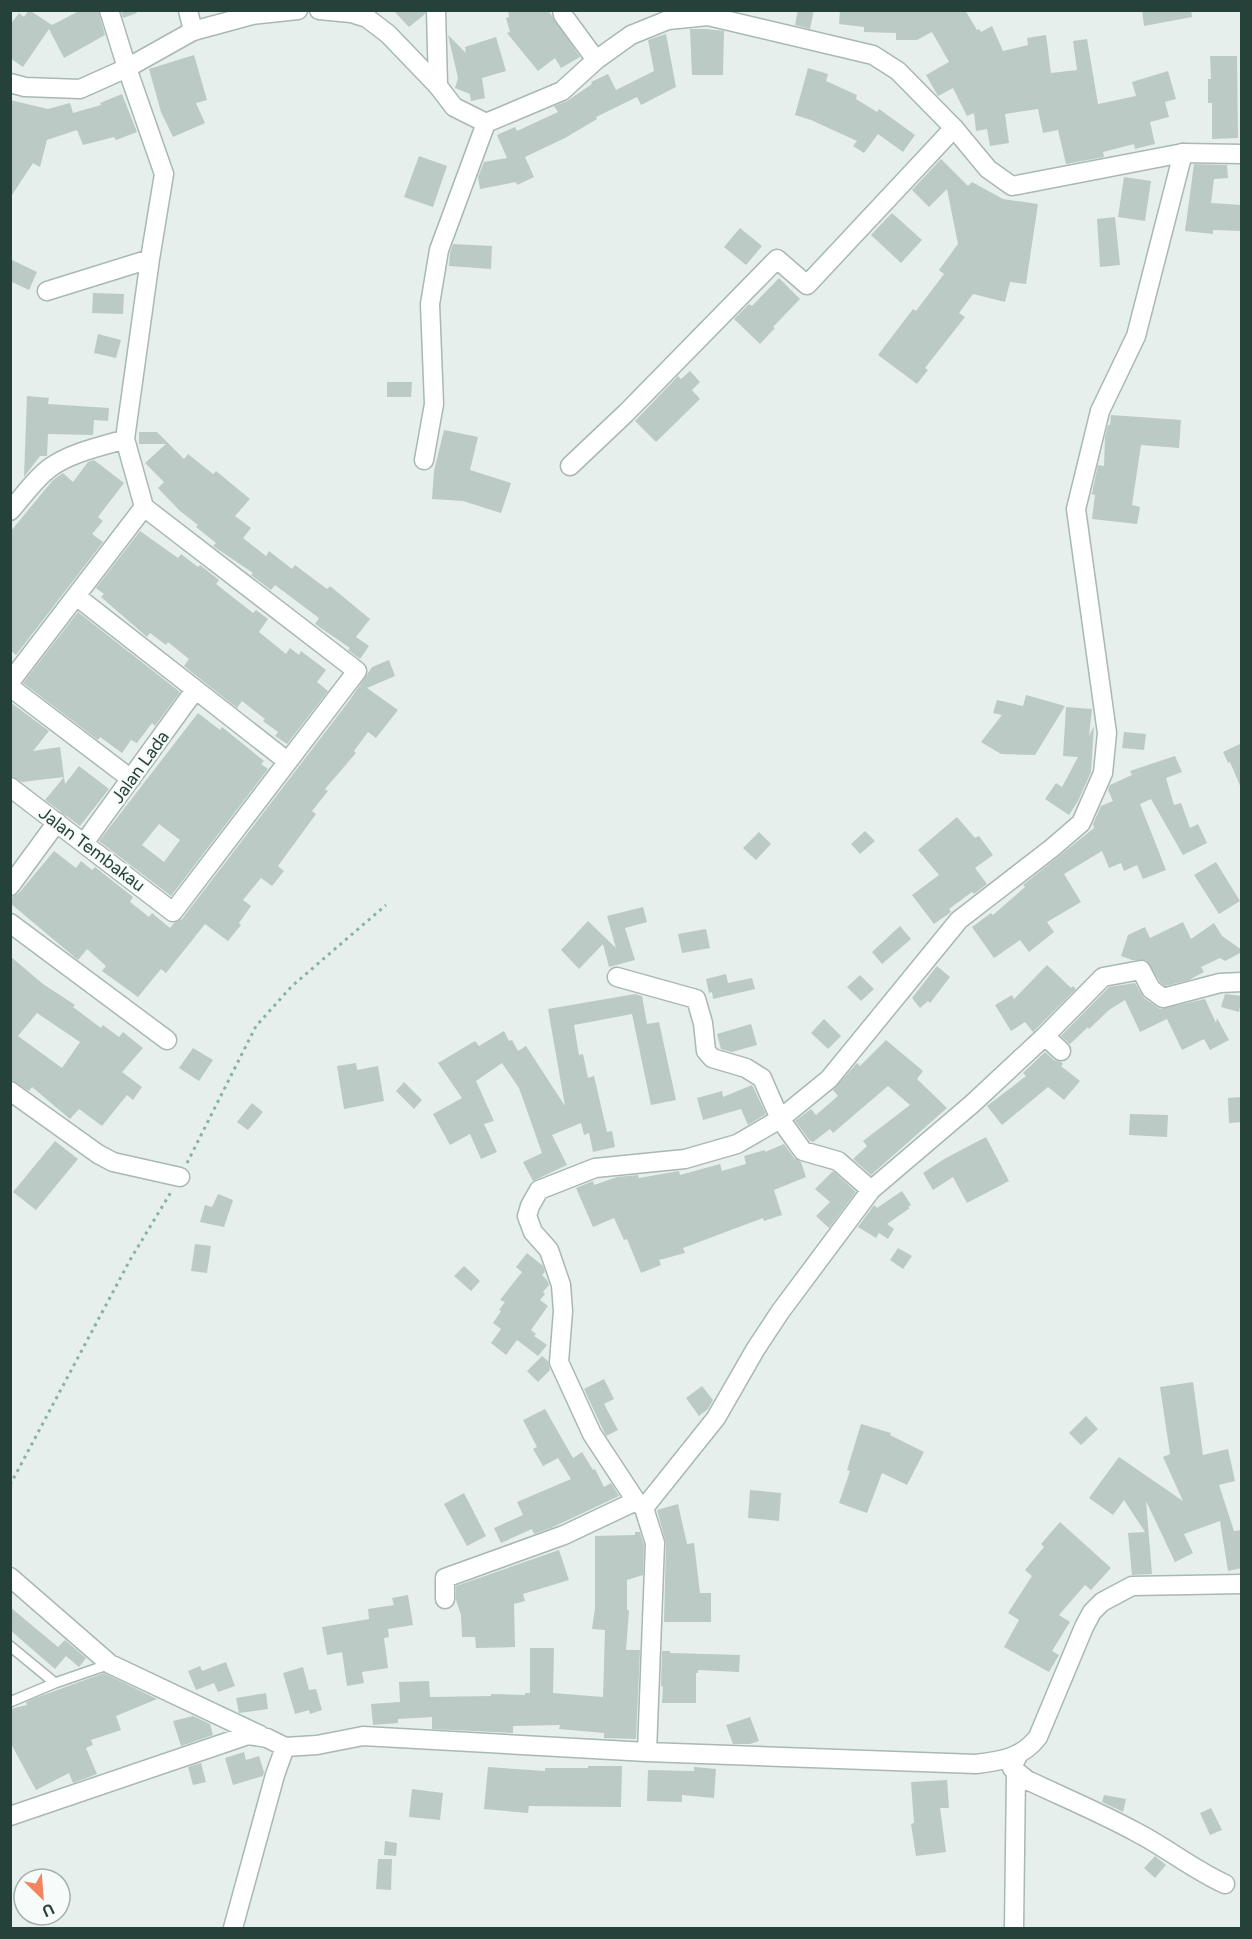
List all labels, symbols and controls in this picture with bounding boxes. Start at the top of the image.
street label: Jalan Lada [106,726,174,808]
street label: Jalan Tembakau [34,802,150,896]
north arrow [12,1867,72,1927]
text: U [39,1899,57,1921]

